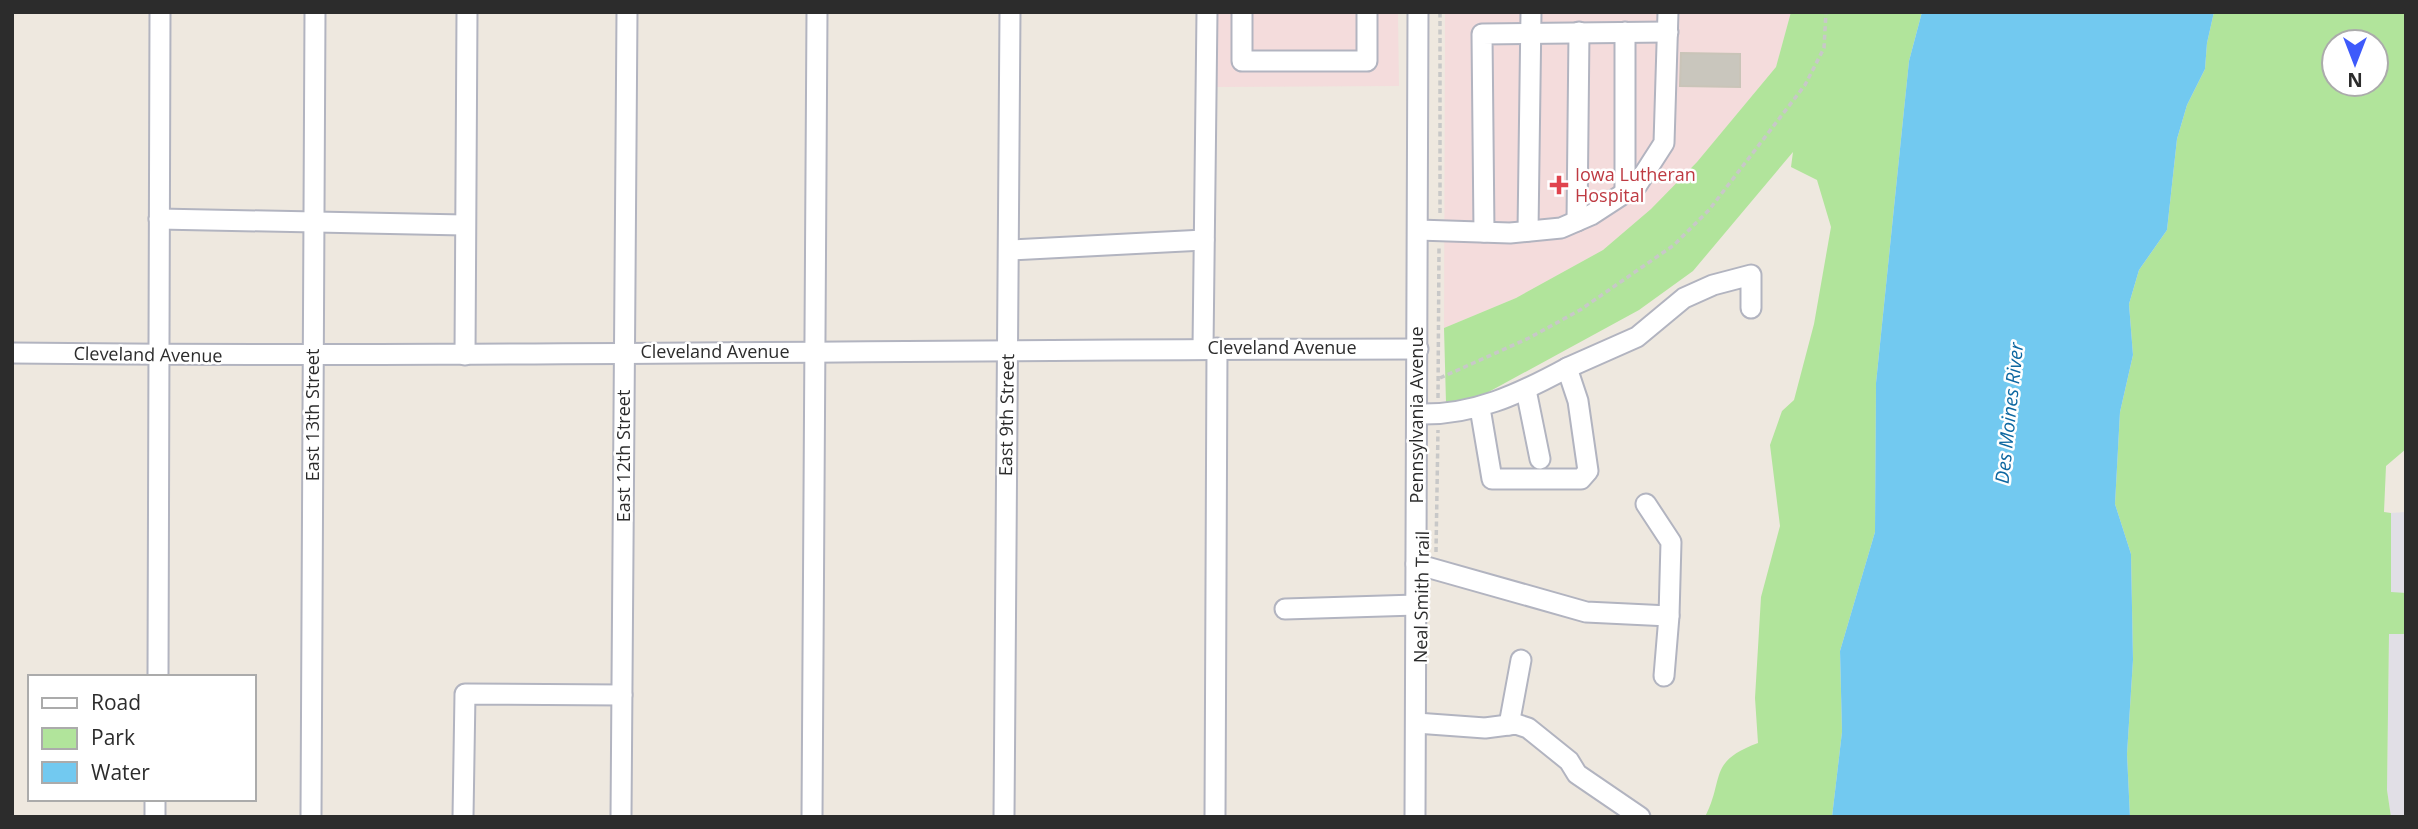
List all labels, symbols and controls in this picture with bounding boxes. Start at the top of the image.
north arrow [2320,28,2390,98]
text: N [2347,67,2363,93]
place label: Iowa Lutheran Hospital [1575,162,1696,207]
marker: Iowa Lutheran Hospital [1549,175,1569,195]
street label: Pennsylvania Avenue [1404,326,1428,504]
street label: Cleveland Avenue [1207,335,1357,359]
street label: Cleveland Avenue [640,339,790,363]
water label: Des Moines River [1989,340,2029,485]
street label: Cleveland Avenue [73,341,223,367]
street label: East 13th Street [300,349,324,481]
street label: East 9th Street [993,354,1019,476]
street label: East 12th Street [611,390,635,522]
street label: Neal Smith Trail [1408,531,1434,663]
legend [28,675,256,801]
text: Road [91,688,141,716]
text: Park [91,723,135,751]
text: Water [91,758,150,786]

